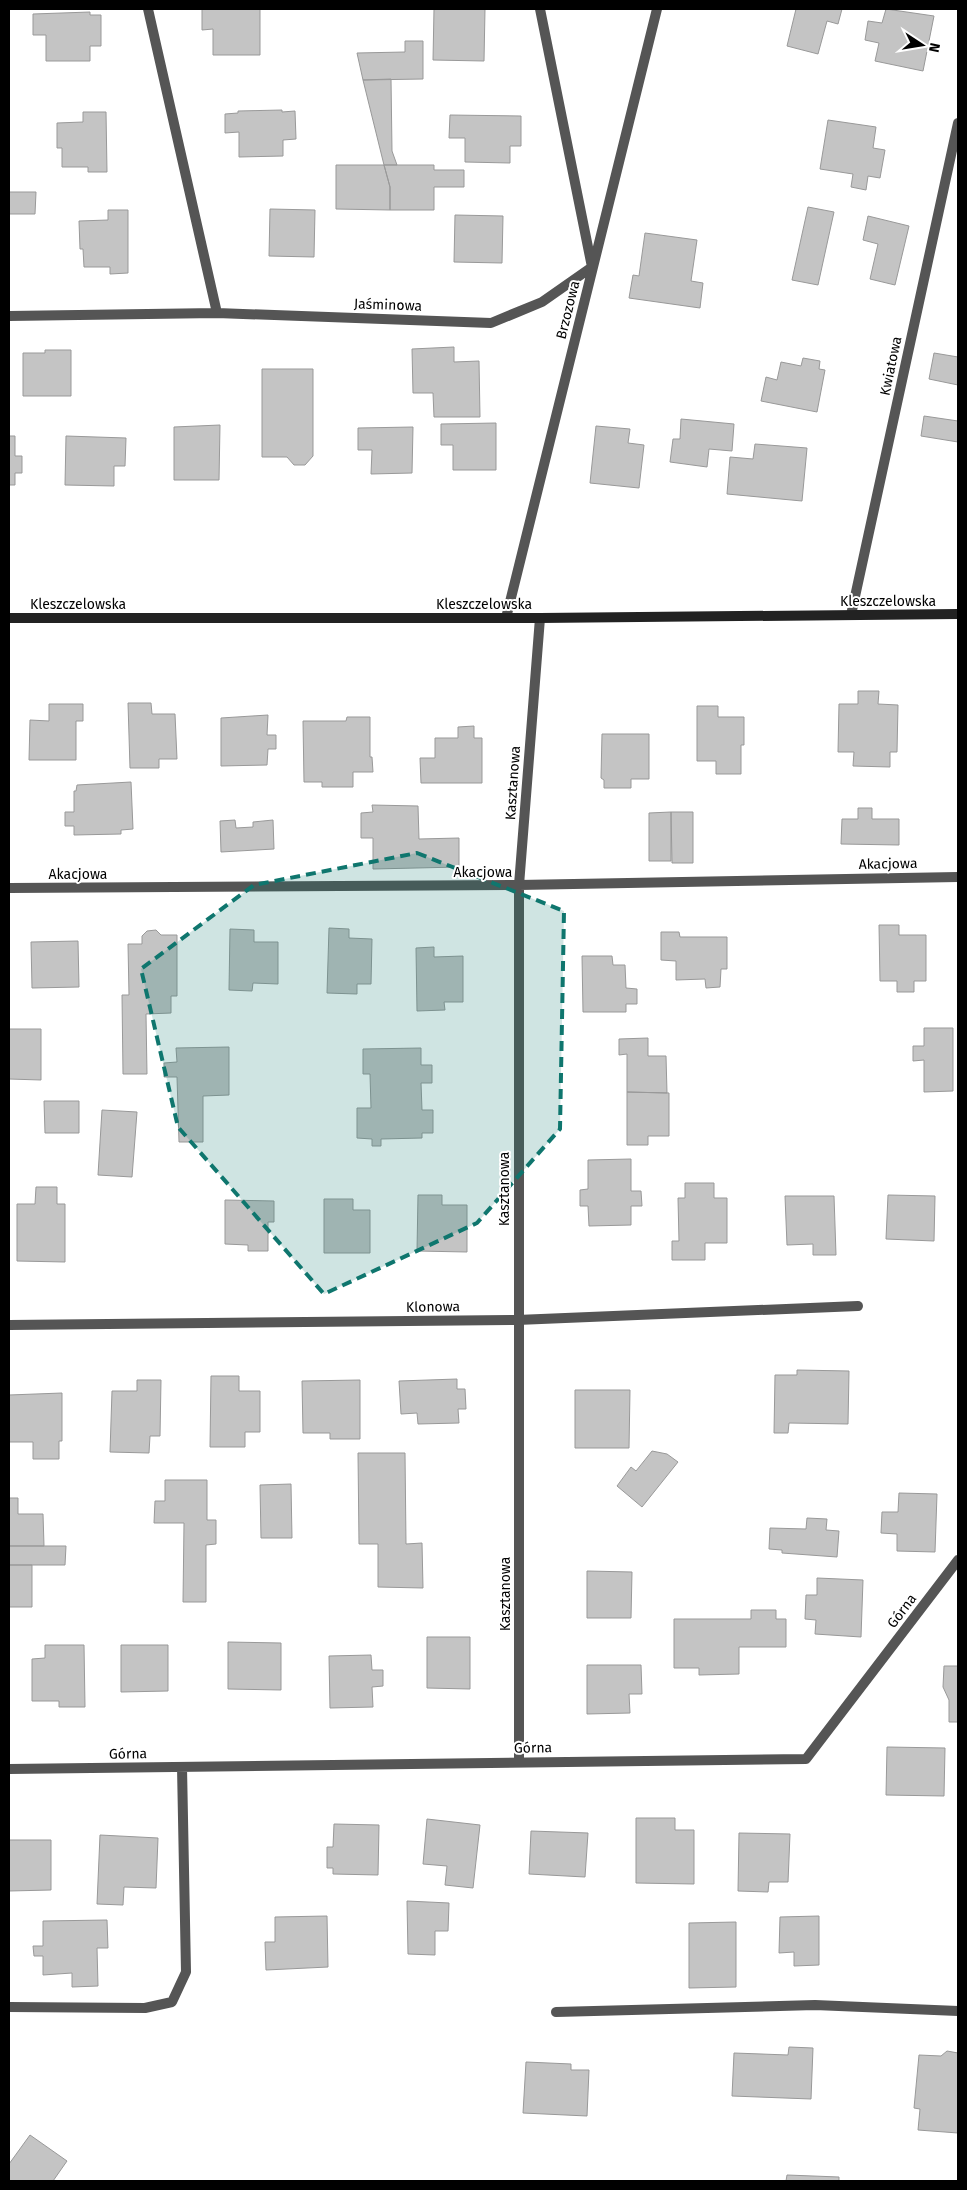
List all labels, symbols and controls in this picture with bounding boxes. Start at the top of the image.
north arrow [897,20,947,70]
text: N [925,41,944,54]
street label: Brzozowa [553,279,583,341]
street label: Jaśminowa [354,295,422,315]
street label: Kwiatowa [876,335,906,397]
street label: Kleszczelowska [840,593,936,610]
street label: Kleszczelowska [30,596,126,613]
street label: Kleszczelowska [436,596,532,613]
street label: Kasztanowa [502,745,524,821]
street label: Akacjowa [858,855,918,873]
street label: Akacjowa [454,864,512,881]
street label: Akacjowa [49,866,107,883]
street label: Kasztanowa [496,1152,513,1226]
street label: Klonowa [406,1298,460,1316]
street label: Kasztanowa [497,1557,514,1631]
street label: Górna [884,1591,920,1631]
street label: Górna [514,1739,552,1757]
street label: Górna [109,1745,147,1763]

